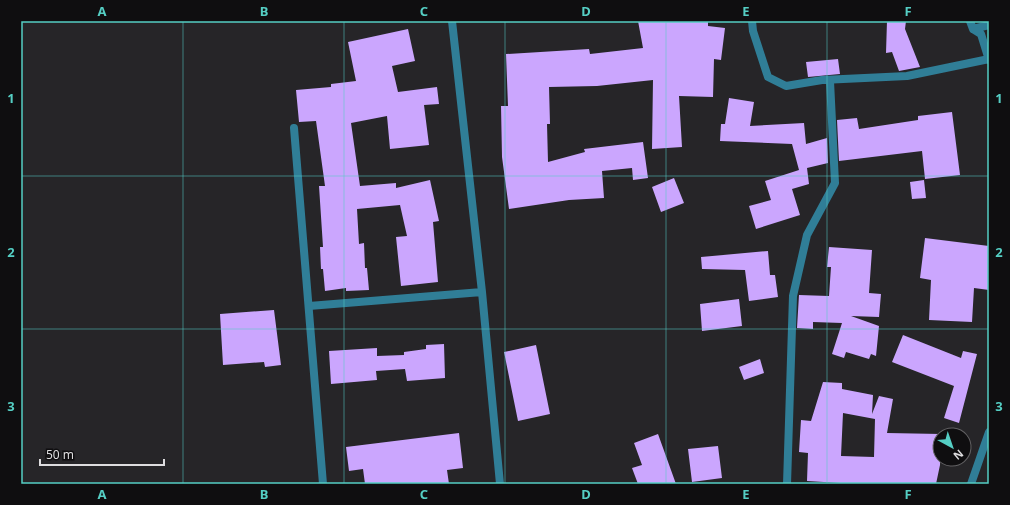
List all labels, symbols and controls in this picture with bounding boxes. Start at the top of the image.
text: A [98,2,107,20]
text: B [260,2,268,20]
text: C [420,2,428,20]
text: D [581,2,591,20]
text: E [742,2,750,20]
text: F [904,2,912,20]
text: 1 [7,89,15,107]
text: 1 [995,89,1003,107]
text: 2 [7,243,15,261]
text: 2 [995,243,1003,261]
text: 3 [7,397,15,415]
text: 3 [995,397,1003,415]
north arrow [932,427,972,467]
scale bar [40,441,164,467]
text: 50 m [46,446,74,463]
text: N [950,446,967,464]
text: A [98,485,107,503]
text: B [260,485,268,503]
text: C [420,485,428,503]
text: D [581,485,591,503]
text: E [742,485,750,503]
text: F [904,485,912,503]

